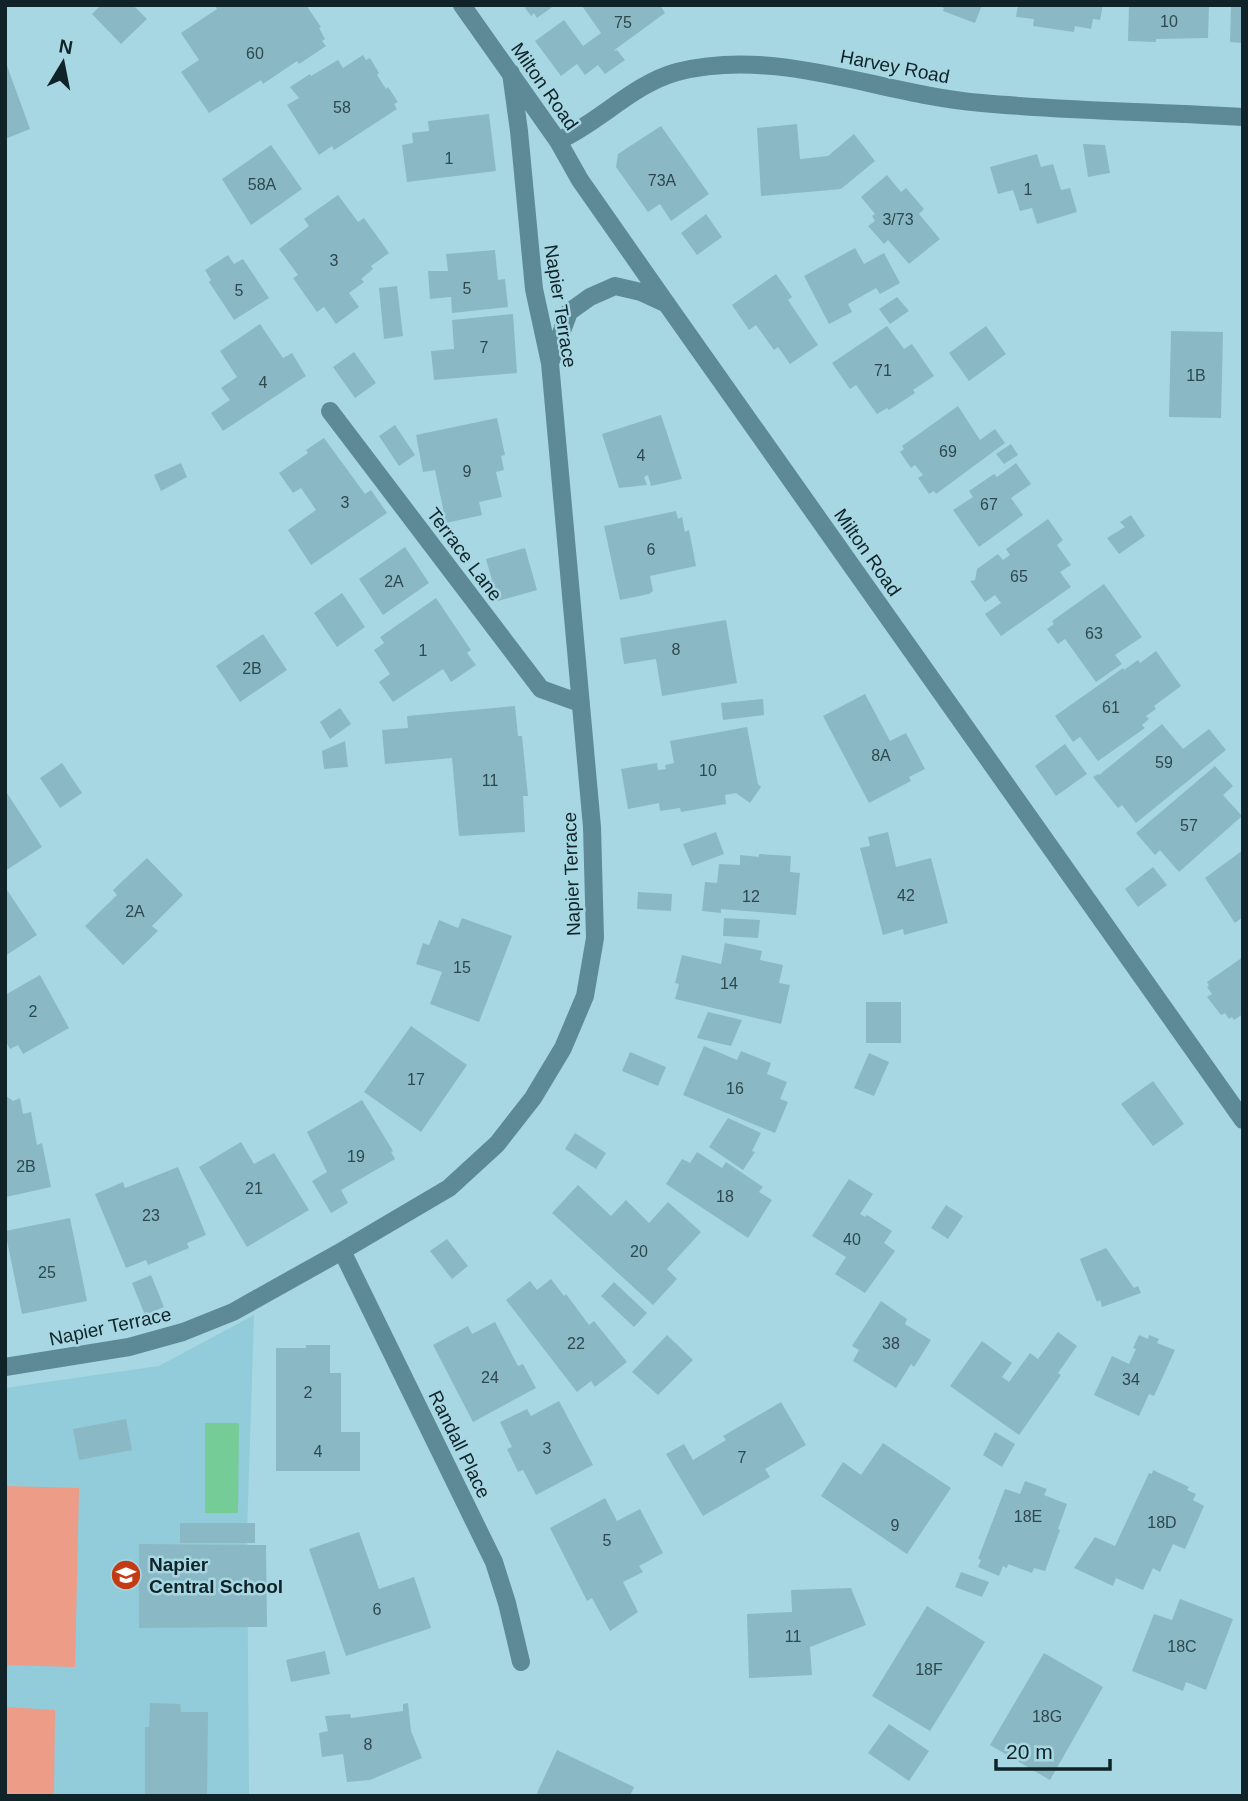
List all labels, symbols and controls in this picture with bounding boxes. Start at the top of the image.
house number: 10 [1160,13,1178,30]
house number: 75 [614,14,632,31]
north arrow [28,28,98,98]
text: N [57,35,74,58]
street label: Milton Road [507,39,582,134]
house number: 60 [246,45,264,62]
street label: Harvey Road [838,46,951,87]
house number: 58 [333,99,351,116]
house number: 1 [445,150,454,167]
house number: 73A [648,172,677,189]
house number: 58A [248,176,277,193]
house number: 1 [1024,181,1033,198]
house number: 3/73 [882,211,914,228]
street label: Napier Terrace [540,243,581,369]
house number: 3 [330,252,339,269]
house number: 5 [463,280,472,297]
house number: 5 [235,282,244,299]
house number: 7 [480,339,489,356]
house number: 71 [874,362,892,379]
house number: 1B [1186,367,1206,384]
house number: 4 [259,374,268,391]
house number: 69 [939,443,957,460]
house number: 4 [637,447,646,464]
house number: 9 [463,463,472,480]
house number: 3 [341,494,350,511]
house number: 67 [980,496,998,513]
street label: Terrace Lane [423,504,506,605]
street label: Milton Road [830,505,905,600]
house number: 6 [647,541,656,558]
house number: 65 [1010,568,1028,585]
house number: 2A [384,573,404,590]
house number: 63 [1085,625,1103,642]
house number: 8 [672,641,681,658]
house number: 1 [419,642,428,659]
house number: 2B [242,660,262,677]
house number: 61 [1102,699,1120,716]
house number: 8A [871,747,891,764]
house number: 59 [1155,754,1173,771]
house number: 10 [699,762,717,779]
house number: 11 [482,772,498,789]
street label: Napier Terrace [559,812,584,936]
house number: 57 [1180,817,1198,834]
house number: 42 [897,887,915,904]
house number: 12 [742,888,760,905]
house number: 2A [125,903,145,920]
house number: 15 [453,959,471,976]
house number: 14 [720,975,738,992]
house number: 2 [29,1003,38,1020]
house number: 17 [407,1071,425,1088]
house number: 16 [726,1080,744,1097]
house number: 19 [347,1148,365,1165]
house number: 2B [16,1158,36,1175]
house number: 21 [245,1180,263,1197]
house number: 18 [716,1188,734,1205]
house number: 23 [142,1207,160,1224]
house number: 40 [843,1231,861,1248]
house number: 20 [630,1243,648,1260]
house number: 25 [38,1264,56,1281]
street label: Napier Terrace [47,1303,173,1350]
house number: 22 [567,1335,585,1352]
house number: 38 [882,1335,900,1352]
house number: 24 [481,1369,499,1386]
house number: 34 [1122,1371,1140,1388]
house number: 2 [304,1384,313,1401]
street label: Randall Place [424,1387,495,1502]
house number: 3 [543,1440,552,1457]
house number: 4 [314,1443,323,1460]
house number: 7 [738,1449,747,1466]
house number: 18E [1014,1508,1042,1525]
house number: 18D [1147,1514,1177,1531]
house number: 9 [891,1517,900,1534]
house number: 5 [603,1532,612,1549]
place label: Napier Central School [149,1554,283,1597]
school or university icon: Napier Central School [109,1558,143,1592]
house number: 6 [373,1601,382,1618]
house number: 11 [785,1628,801,1645]
house number: 18C [1167,1638,1197,1655]
house number: 18F [915,1661,943,1678]
house number: 18G [1032,1708,1062,1725]
scale bar [996,1728,1110,1772]
house number: 8 [364,1736,373,1753]
text: 20 m [1006,1740,1053,1763]

